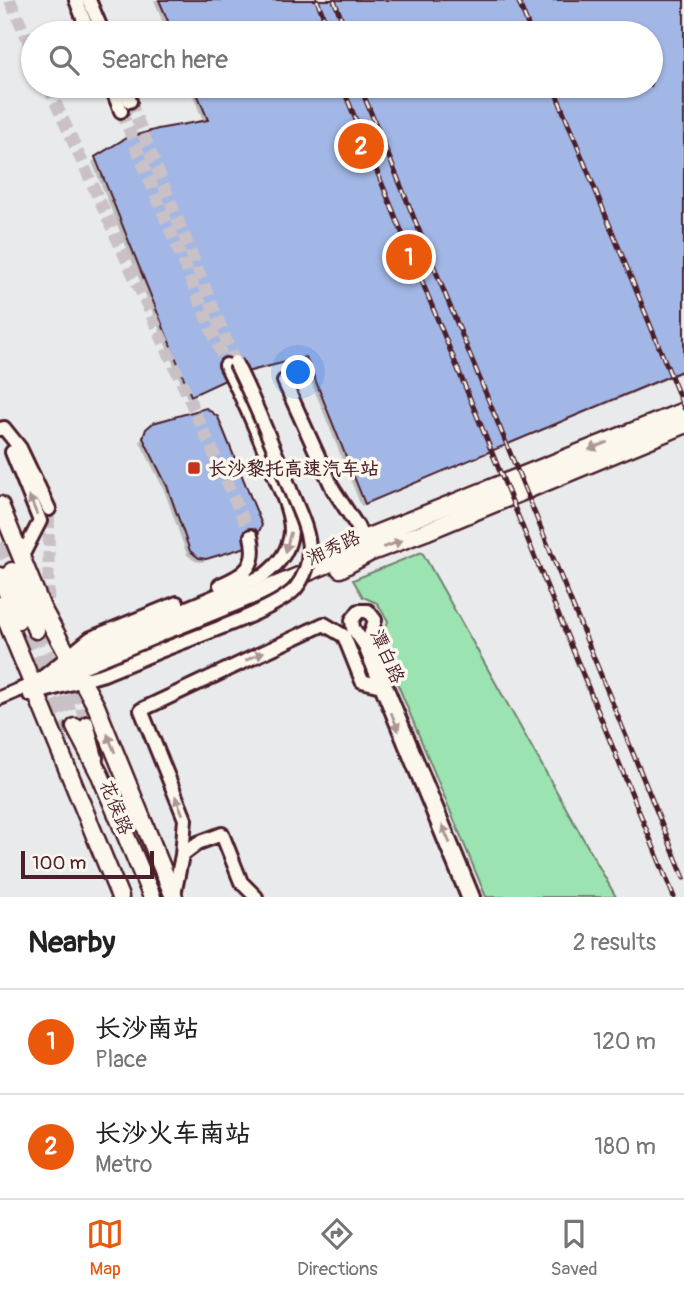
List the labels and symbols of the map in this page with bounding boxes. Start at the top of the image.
pin: 2 [338,120,384,172]
pin: 1 [386,231,432,283]
your location [281,355,315,389]
one-way arrow [587,441,608,452]
place label: 长沙黎托高速汽车站 [208,457,379,481]
marker: 长沙黎托高速汽车站 [186,460,202,476]
one-way arrow [28,495,39,516]
street label: 湘秀路 [303,525,364,571]
one-way arrow [282,531,293,553]
one-way arrow [383,538,404,549]
street label: 潭白路 [365,625,410,687]
one-way arrow [244,650,265,661]
one-way arrow [389,712,401,732]
one-way arrow [106,732,117,753]
street label: 花侯路 [94,776,138,838]
one-way arrow [173,794,184,815]
one-way arrow [440,824,452,844]
scale bar [21,848,154,880]

